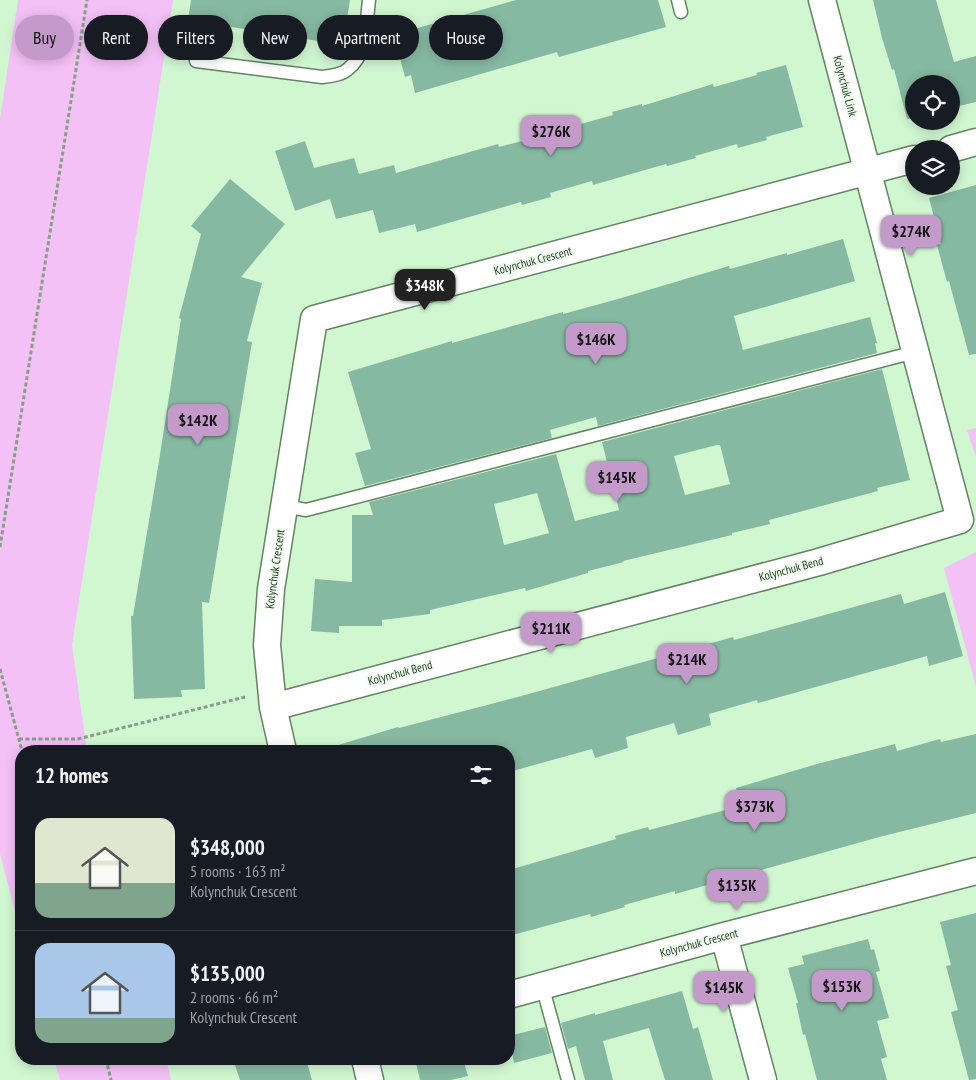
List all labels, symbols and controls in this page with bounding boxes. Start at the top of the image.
chip: Buy [15,15,74,60]
chip: Rent [84,15,148,60]
chip: Filters [158,15,233,60]
chip: New [243,15,307,60]
chip: Apartment [317,15,419,60]
chip: House [429,15,503,60]
street label: Kolynchuk Link [830,54,861,118]
map controls [905,75,960,195]
button: locate [905,75,960,130]
pin: $276K [516,114,586,157]
text: $276K [532,121,570,141]
button: layers [905,140,960,195]
pin: $274K [876,214,946,257]
text: $274K [892,221,930,241]
street label: Kolynchuk Crescent [492,243,574,278]
pin: $348K [390,268,460,311]
text: $348K [406,275,444,295]
pin: $146K [561,322,631,365]
text: $146K [577,329,615,349]
pin: $142K [163,404,233,446]
text: $142K [179,410,217,430]
pin: $145K [582,460,652,503]
text: $145K [598,467,636,487]
street label: Kolynchuk Crescent [262,528,288,610]
street label: Kolynchuk Bend [757,553,825,584]
pin: $211K [516,612,586,654]
text: $211K [532,618,570,638]
pin: $214K [652,642,722,685]
text: $214K [668,649,706,669]
street label: Kolynchuk Bend [366,657,434,688]
icon: filters [467,761,495,789]
text: 12 homes [35,762,108,789]
pin: $373K [720,790,790,832]
text: $373K [736,796,774,816]
text: $348,000 [190,834,265,861]
icon: home [75,838,135,898]
text: 5 rooms · 163 m² [190,861,286,881]
pin: $135K [702,868,772,911]
text: $135K [718,875,756,895]
text: Kolynchuk Crescent [190,881,297,901]
street label: Kolynchuk Crescent [658,925,740,960]
text: $135,000 [190,960,265,987]
icon: home [75,963,135,1023]
pin: $145K [689,970,759,1013]
pin: $153K [807,970,877,1012]
text: $153K [823,976,861,996]
text: $145K [705,977,743,997]
text: 2 rooms · 66 m² [190,987,278,1007]
text: Kolynchuk Crescent [190,1007,297,1027]

